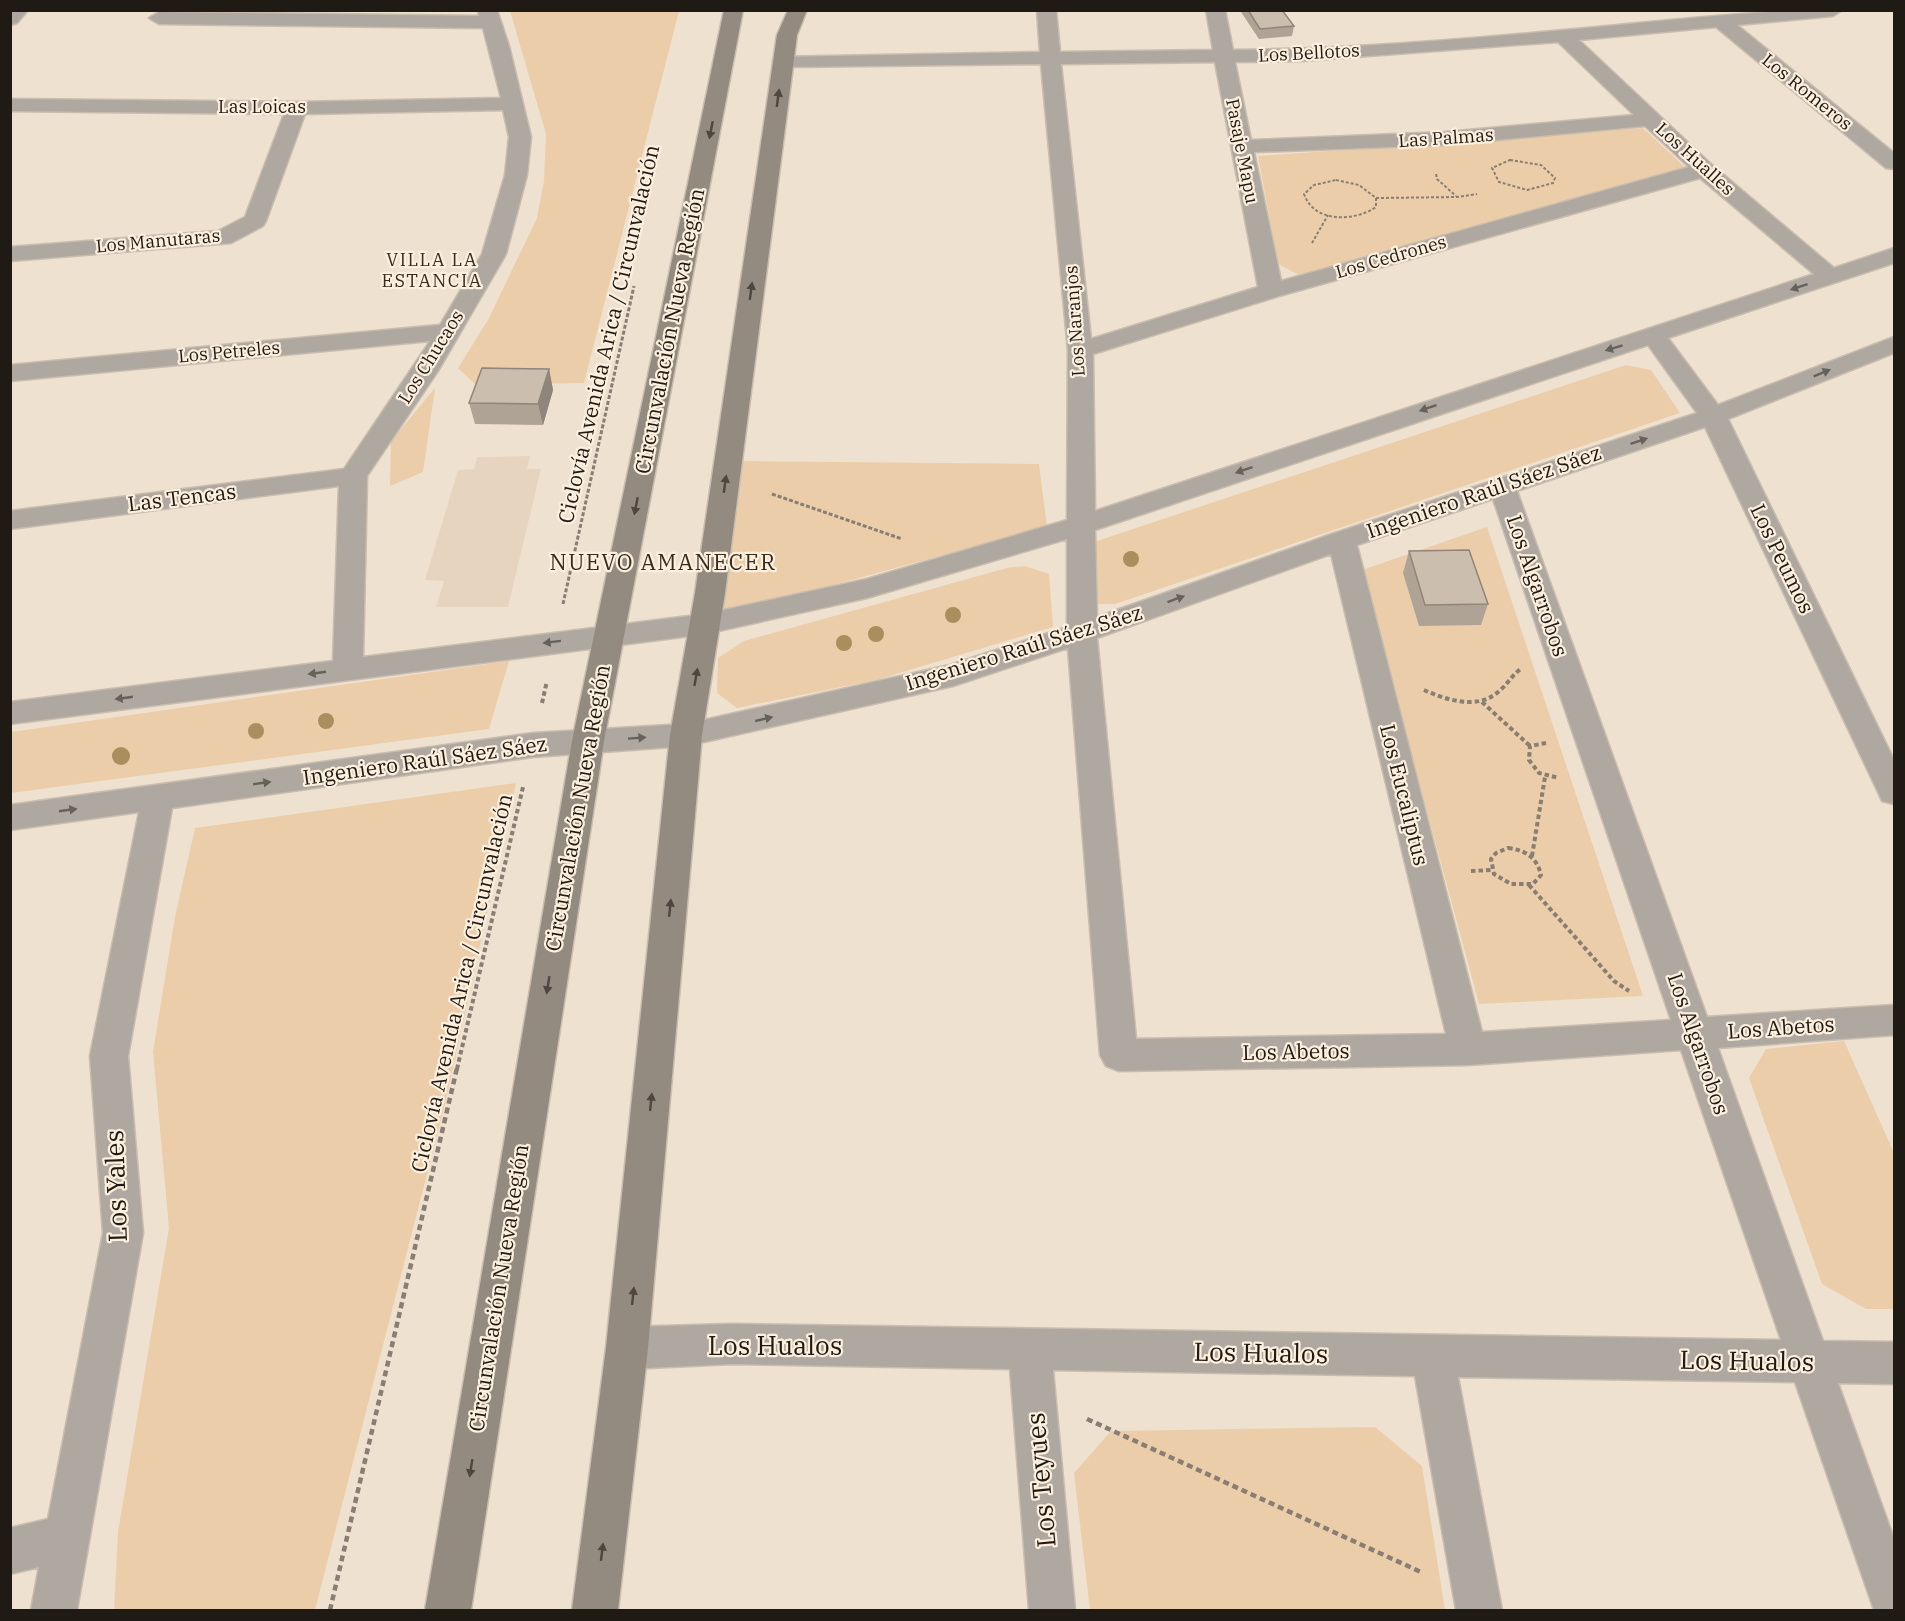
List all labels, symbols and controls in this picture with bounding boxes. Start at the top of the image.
street label: Los Bellotos [1258,38,1360,67]
street label: Los Romeros [1758,48,1857,135]
one-way arrow [773,88,783,107]
street label: Las Loicas [218,95,306,118]
street label: Pasaje Mapu [1221,96,1264,205]
street label: Los Hualles [1651,117,1740,200]
one-way arrow [706,120,715,139]
street label: Las Palmas [1398,123,1494,152]
street label: Ciclovía Avenida Arica / Circunvalación [551,142,665,526]
street label: Circunvalación Nueva Región [628,186,710,476]
street label: Los Manutaras [95,224,221,257]
street label: Los Cedrones [1333,230,1449,283]
district label: VILLA LA ESTANCIA [381,248,483,292]
street label: Los Naranjos [1059,265,1090,377]
one-way arrow [747,281,756,300]
one-way arrow [1790,283,1808,292]
street label: Los Chucaos [393,306,468,408]
street label: Los Petreles [177,336,281,367]
one-way arrow [1605,344,1623,353]
one-way arrow [1813,368,1831,378]
one-way arrow [1419,403,1437,413]
one-way arrow [1630,435,1648,445]
street label: Ingeniero Raúl Sáez Sáez [1363,438,1605,544]
one-way arrow [1235,466,1253,476]
one-way arrow [720,474,729,493]
street label: Las Tencas [126,476,238,518]
one-way arrow [630,497,640,516]
street label: Los Peumos [1744,499,1821,618]
street label: Los Algarrobos [1501,511,1575,660]
district label: NUEVO AMANECER [550,547,776,576]
one-way arrow [1168,594,1186,604]
street label: Ingeniero Raúl Sáez Sáez [902,598,1146,696]
one-way arrow [542,637,561,646]
street label: Circunvalación Nueva Región [538,662,616,953]
one-way arrow [692,667,701,686]
one-way arrow [307,668,326,678]
one-way arrow [114,694,133,703]
one-way arrow [755,713,773,723]
street label: Los Eucaliptus [1374,721,1436,868]
street label: Ingeniero Raúl Sáez Sáez [301,729,549,791]
one-way arrow [627,733,646,742]
one-way arrow [252,778,271,788]
street label: Ciclovía Avenida Arica / Circunvalación [404,791,518,1175]
one-way arrow [59,805,78,814]
one-way arrow [665,899,675,918]
street label: Los Algarrobos [1662,969,1736,1118]
one-way arrow [543,976,552,995]
street label: Los Abetos [1726,1009,1835,1045]
street label: Los Abetos [1242,1036,1350,1066]
one-way arrow [646,1093,656,1112]
street label: Los Yales [96,1129,134,1243]
street label: Circunvalación Nueva Región [461,1142,535,1434]
one-way arrow [628,1287,638,1306]
street label: Los Hualos [708,1328,842,1362]
street label: Los Hualos [1193,1334,1329,1370]
street label: Los Hualos [1679,1342,1815,1378]
street label: Los Teyues [1017,1411,1063,1549]
one-way arrow [466,1459,475,1478]
one-way arrow [598,1543,607,1562]

